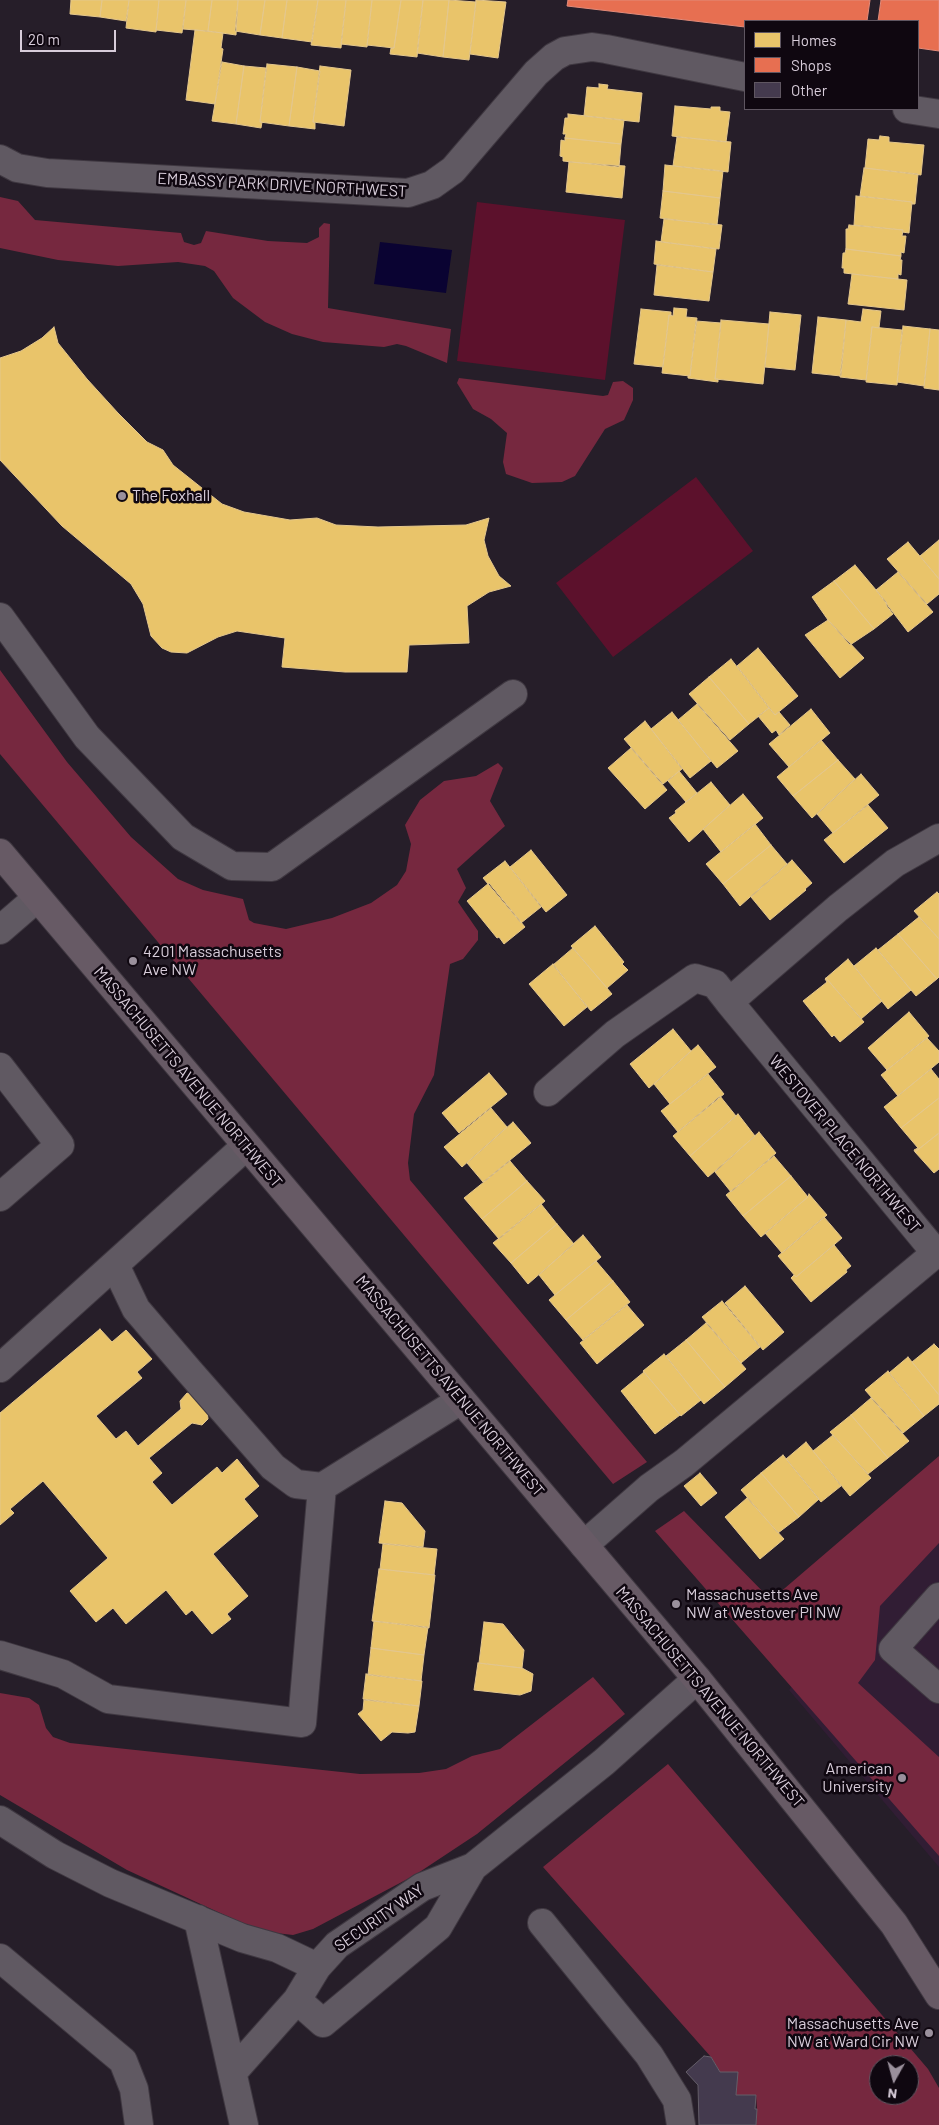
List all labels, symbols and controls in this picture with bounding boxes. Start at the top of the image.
scale bar [22,20,119,52]
legend [744,20,919,110]
text: 20 m [28,30,60,48]
text: Homes [791,31,836,49]
text: Shops [791,56,831,74]
text: Other [791,81,827,99]
street label: EMBASSY PARK DRIVE NORTHWEST [157,169,407,201]
place label: The Foxhall [132,486,210,506]
marker: The Foxhall [116,490,128,502]
place label: 4201 Massachusetts Ave NW [143,942,282,980]
marker: 4201 Massachusetts Ave NW [127,955,139,967]
street label: MASSACHUSETTS AVENUE NORTHWEST [90,963,286,1191]
street label: WESTOVER PLACE NORTHWEST [765,1051,925,1237]
street label: MASSACHUSETTS AVENUE NORTHWEST [352,1272,548,1500]
street label: MASSACHUSETTS AVENUE NORTHWEST [612,1583,808,1811]
place label: Massachusetts Ave NW at Westover Pl NW [686,1585,841,1623]
marker: Massachusetts Ave NW at Westover Pl NW [670,1598,682,1610]
place label: American University [822,1759,892,1797]
marker: American University [896,1772,908,1784]
street label: SECURITY WAY [331,1880,427,1956]
place label: Massachusetts Ave NW at Ward Cir NW [787,2014,919,2052]
marker: Massachusetts Ave NW at Ward Cir NW [923,2027,935,2039]
north arrow [869,2055,919,2105]
text: N [887,2085,898,2103]

